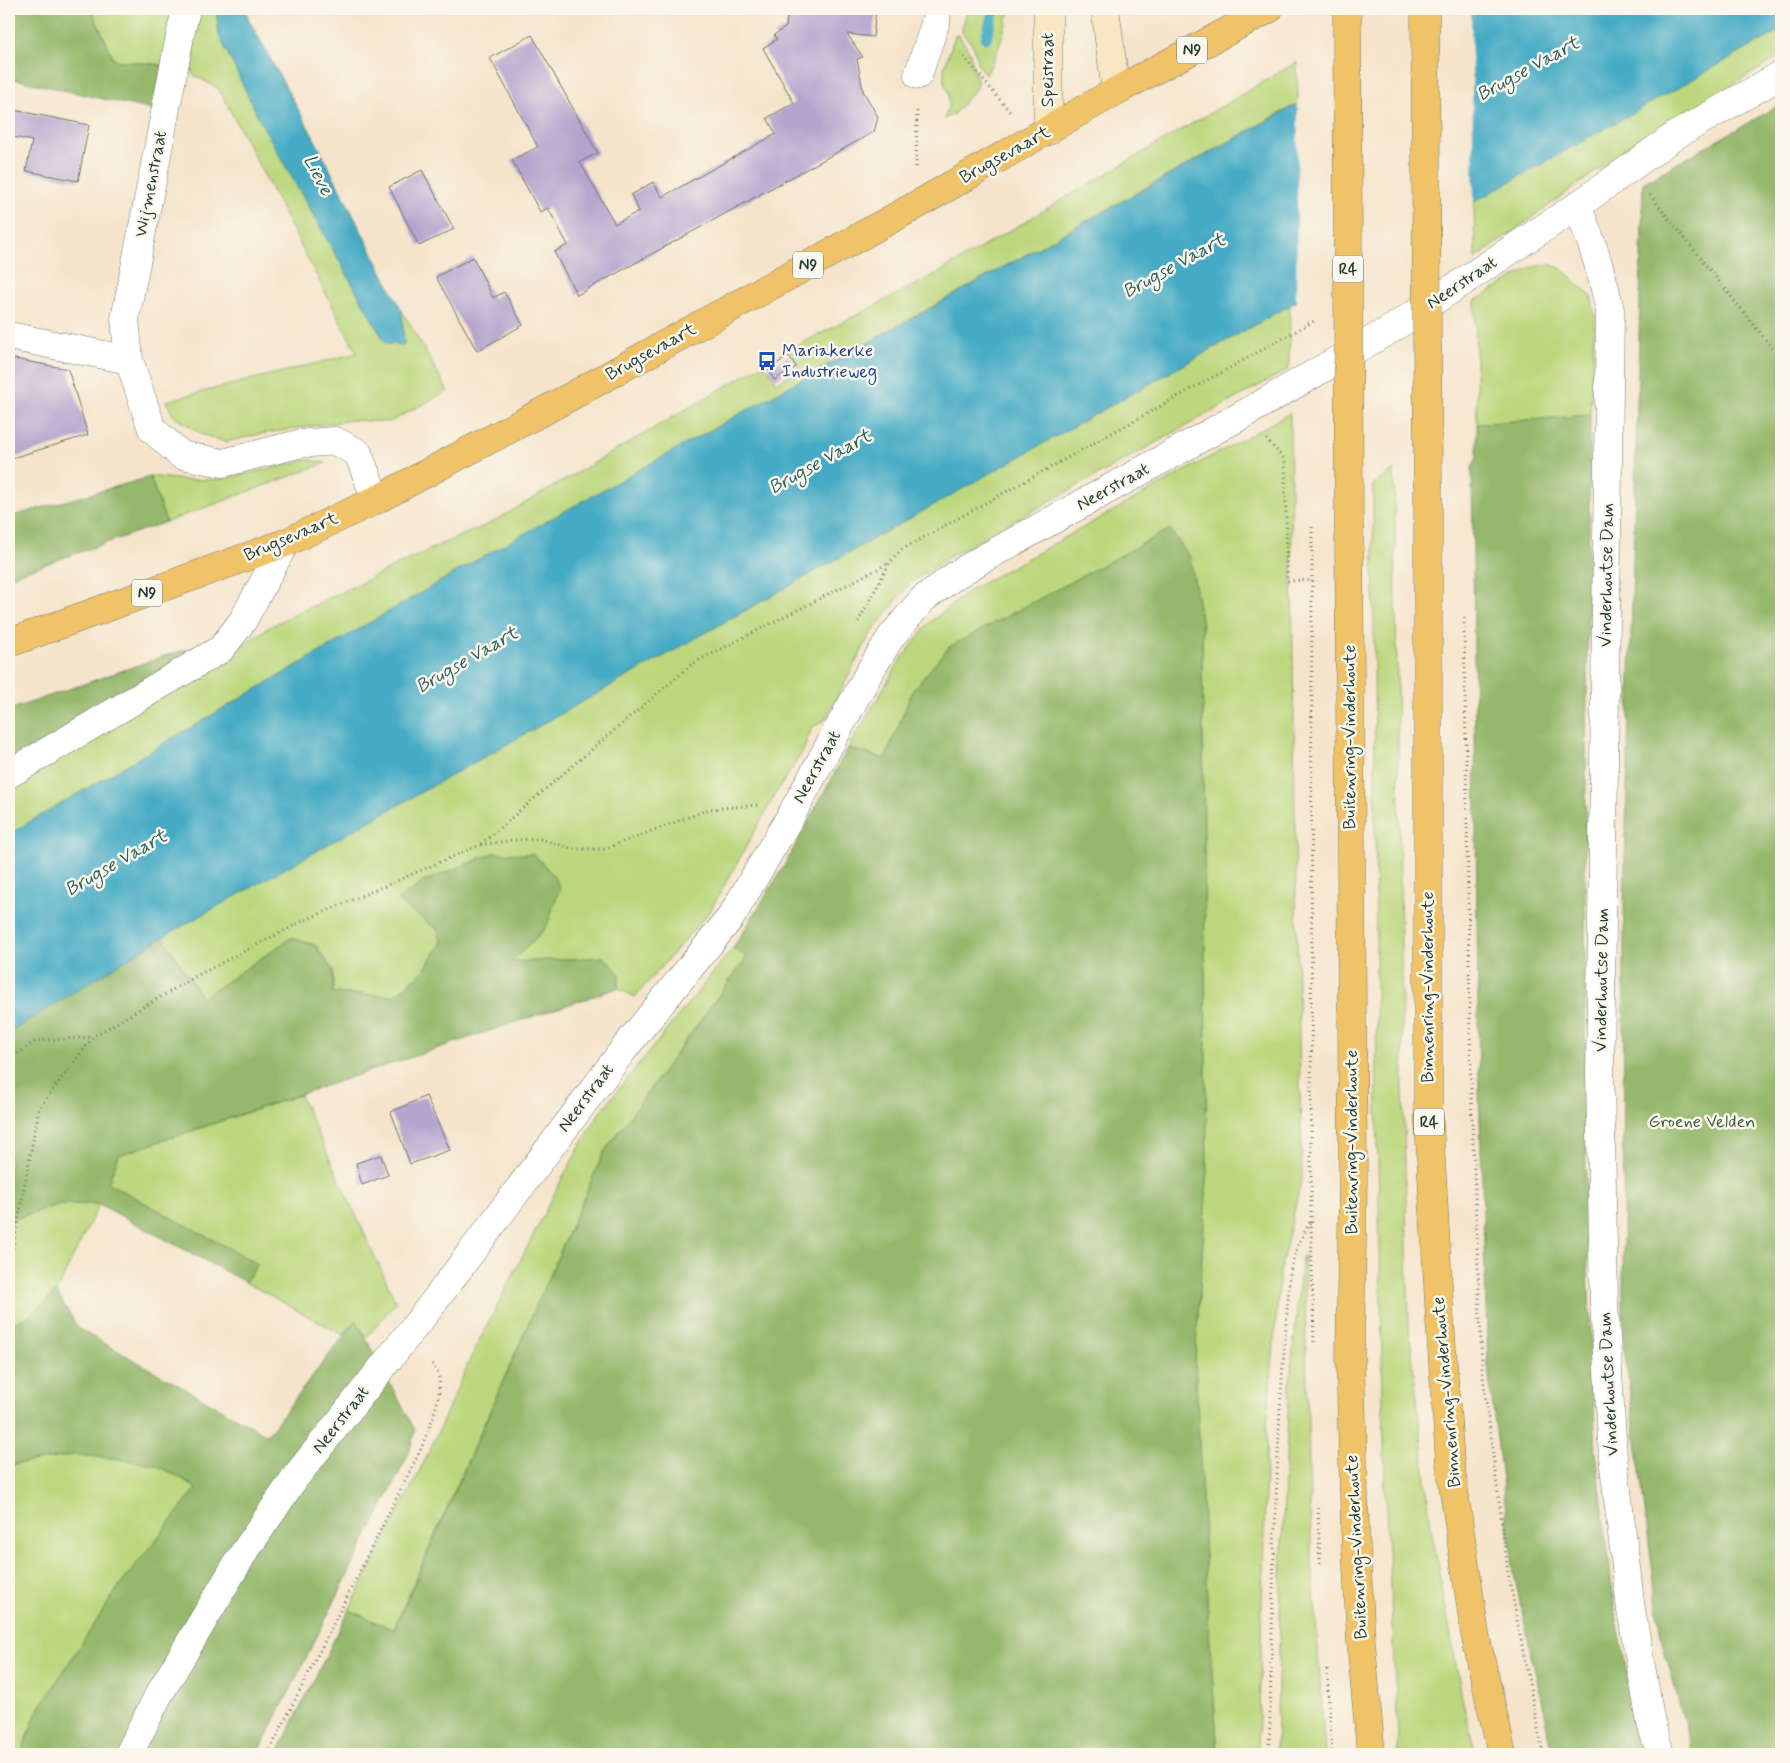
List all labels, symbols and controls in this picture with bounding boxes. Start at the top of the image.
water label: Brugse Vaart [1472,30,1585,109]
street label: Speistraat [1036,33,1060,107]
road number: N9 [1177,36,1207,64]
street label: Brugsevaart [955,120,1055,191]
street label: Wijmenstraat [129,128,173,239]
water label: Lieve [297,150,339,201]
water label: Brugse Vaart [1118,227,1231,306]
street label: Neerstraat [1422,251,1502,315]
road number: N9 [793,252,823,278]
road number: R4 [1333,255,1363,282]
street label: Brugsevaart [601,317,701,388]
place label: Mariakerke Industrieweg [782,339,877,385]
bus stop icon: Mariakerke Industrieweg [756,350,778,372]
water label: Brugse Vaart [764,423,877,502]
street label: Neerstraat [1072,457,1154,517]
street label: Vinderhoutse Dam [1594,503,1620,647]
street label: Brugsevaart [240,506,343,569]
road number: N9 [132,580,162,606]
water label: Brugse Vaart [412,620,524,701]
street label: Buitenring-Vinderhoute [1338,645,1363,829]
street label: Neerstraat [787,726,847,808]
water label: Brugse Vaart [61,823,173,904]
street label: Binnenring-Vinderhoute [1416,891,1440,1083]
street label: Vinderhoutse Dam [1589,908,1615,1052]
street label: Buitenring-Vinderhoute [1340,1050,1365,1234]
street label: Neerstraat [552,1059,620,1137]
road number: R4 [1414,1108,1444,1136]
park label: Groene Velden [1649,1110,1755,1134]
street label: Binnenring-Vinderhoute [1427,1296,1467,1488]
street label: Vinderhoutse Dam [1593,1311,1625,1457]
street label: Neerstraat [307,1381,375,1459]
street label: Buitenring-Vinderhoute [1340,1454,1375,1640]

